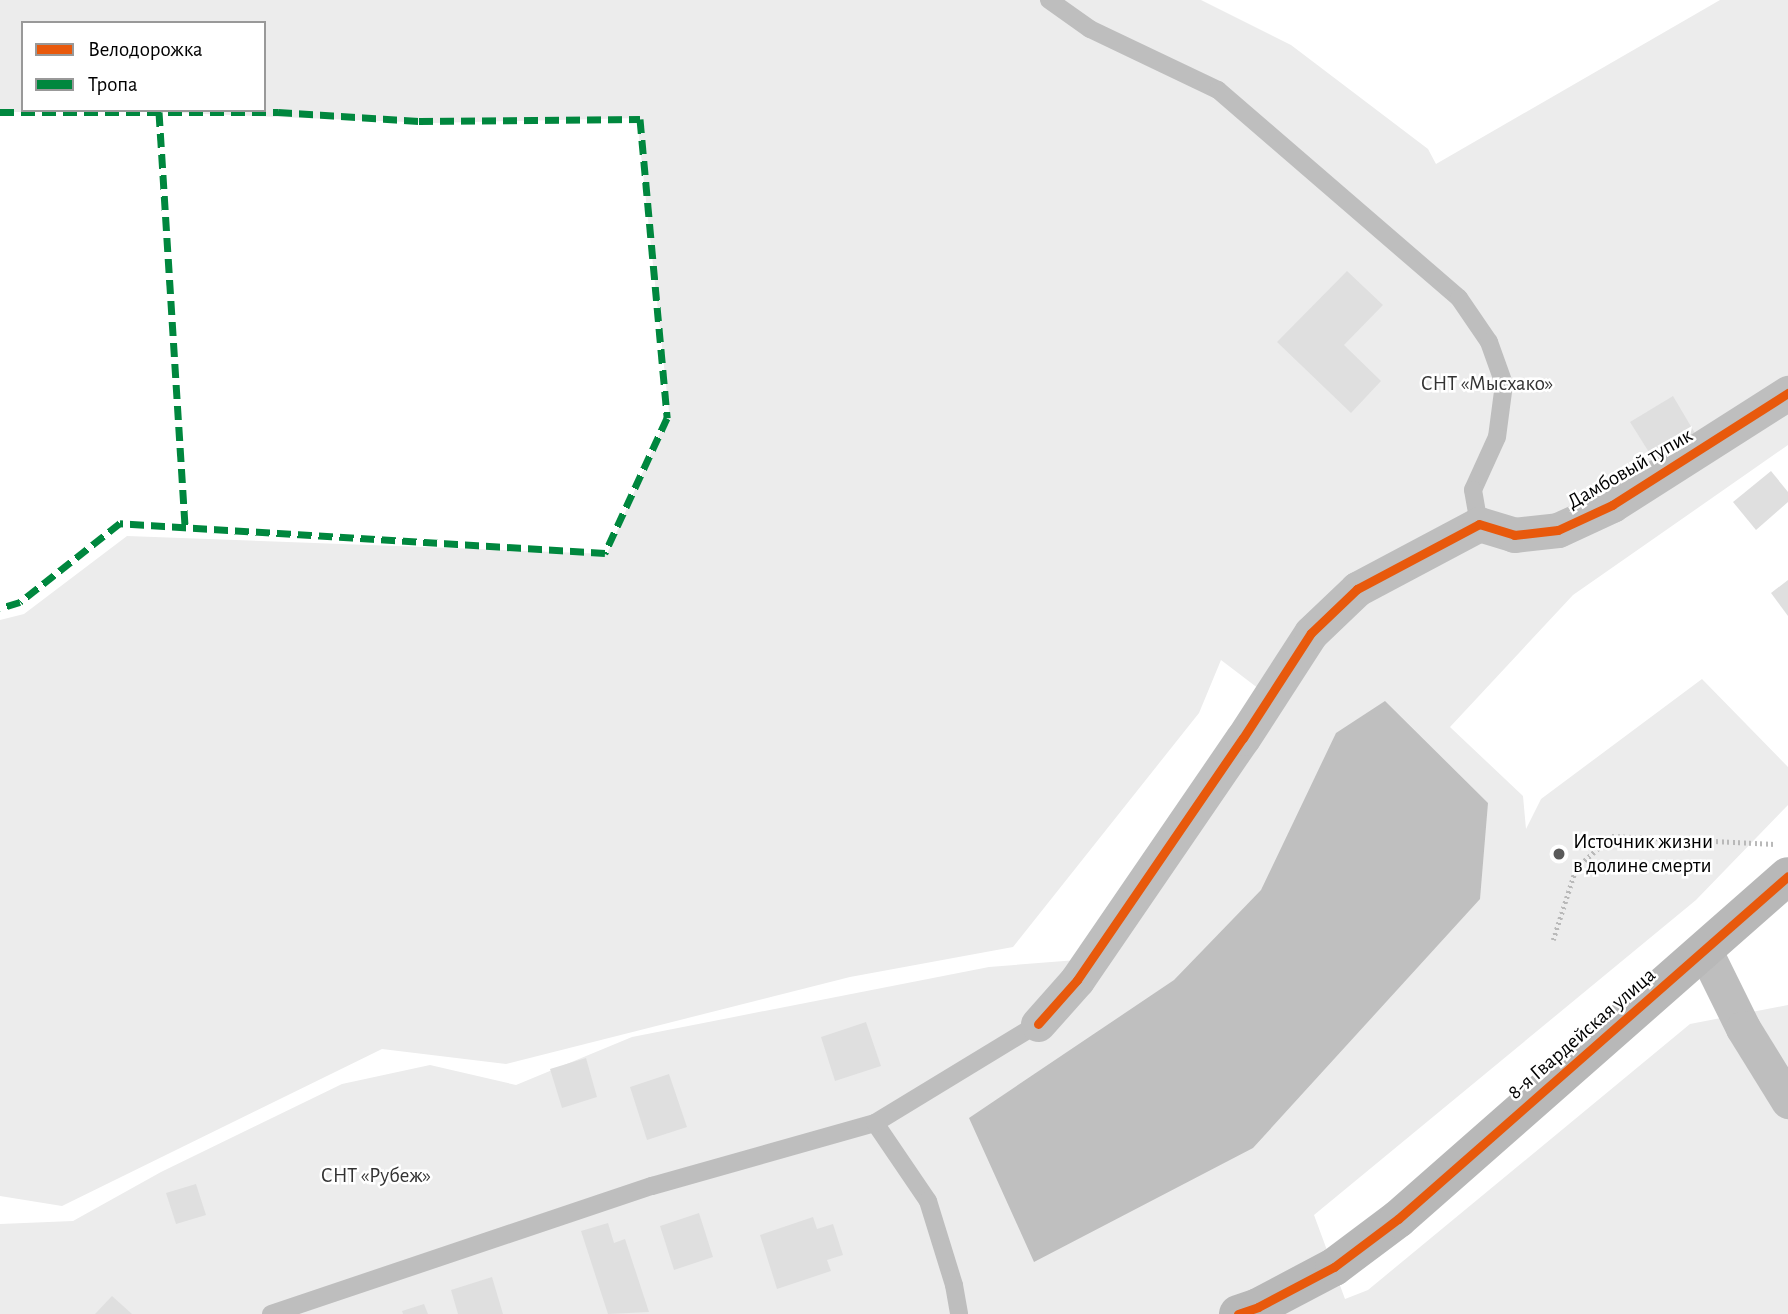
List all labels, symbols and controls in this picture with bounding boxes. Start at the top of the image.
legend [21,21,266,112]
text: Велодорожка [88,39,203,60]
text: Тропа [88,74,138,95]
park label: СНТ «Мысхако» [1421,371,1553,397]
street label: Дамбовый тупик [1563,423,1697,515]
place label: Источник жизни в долине смерти [1573,829,1713,879]
marker: Источник жизни в долине смерти [1551,846,1567,862]
street label: 8-я Гвардейская улица [1503,963,1661,1105]
park label: СНТ «Рубеж» [321,1163,431,1189]

